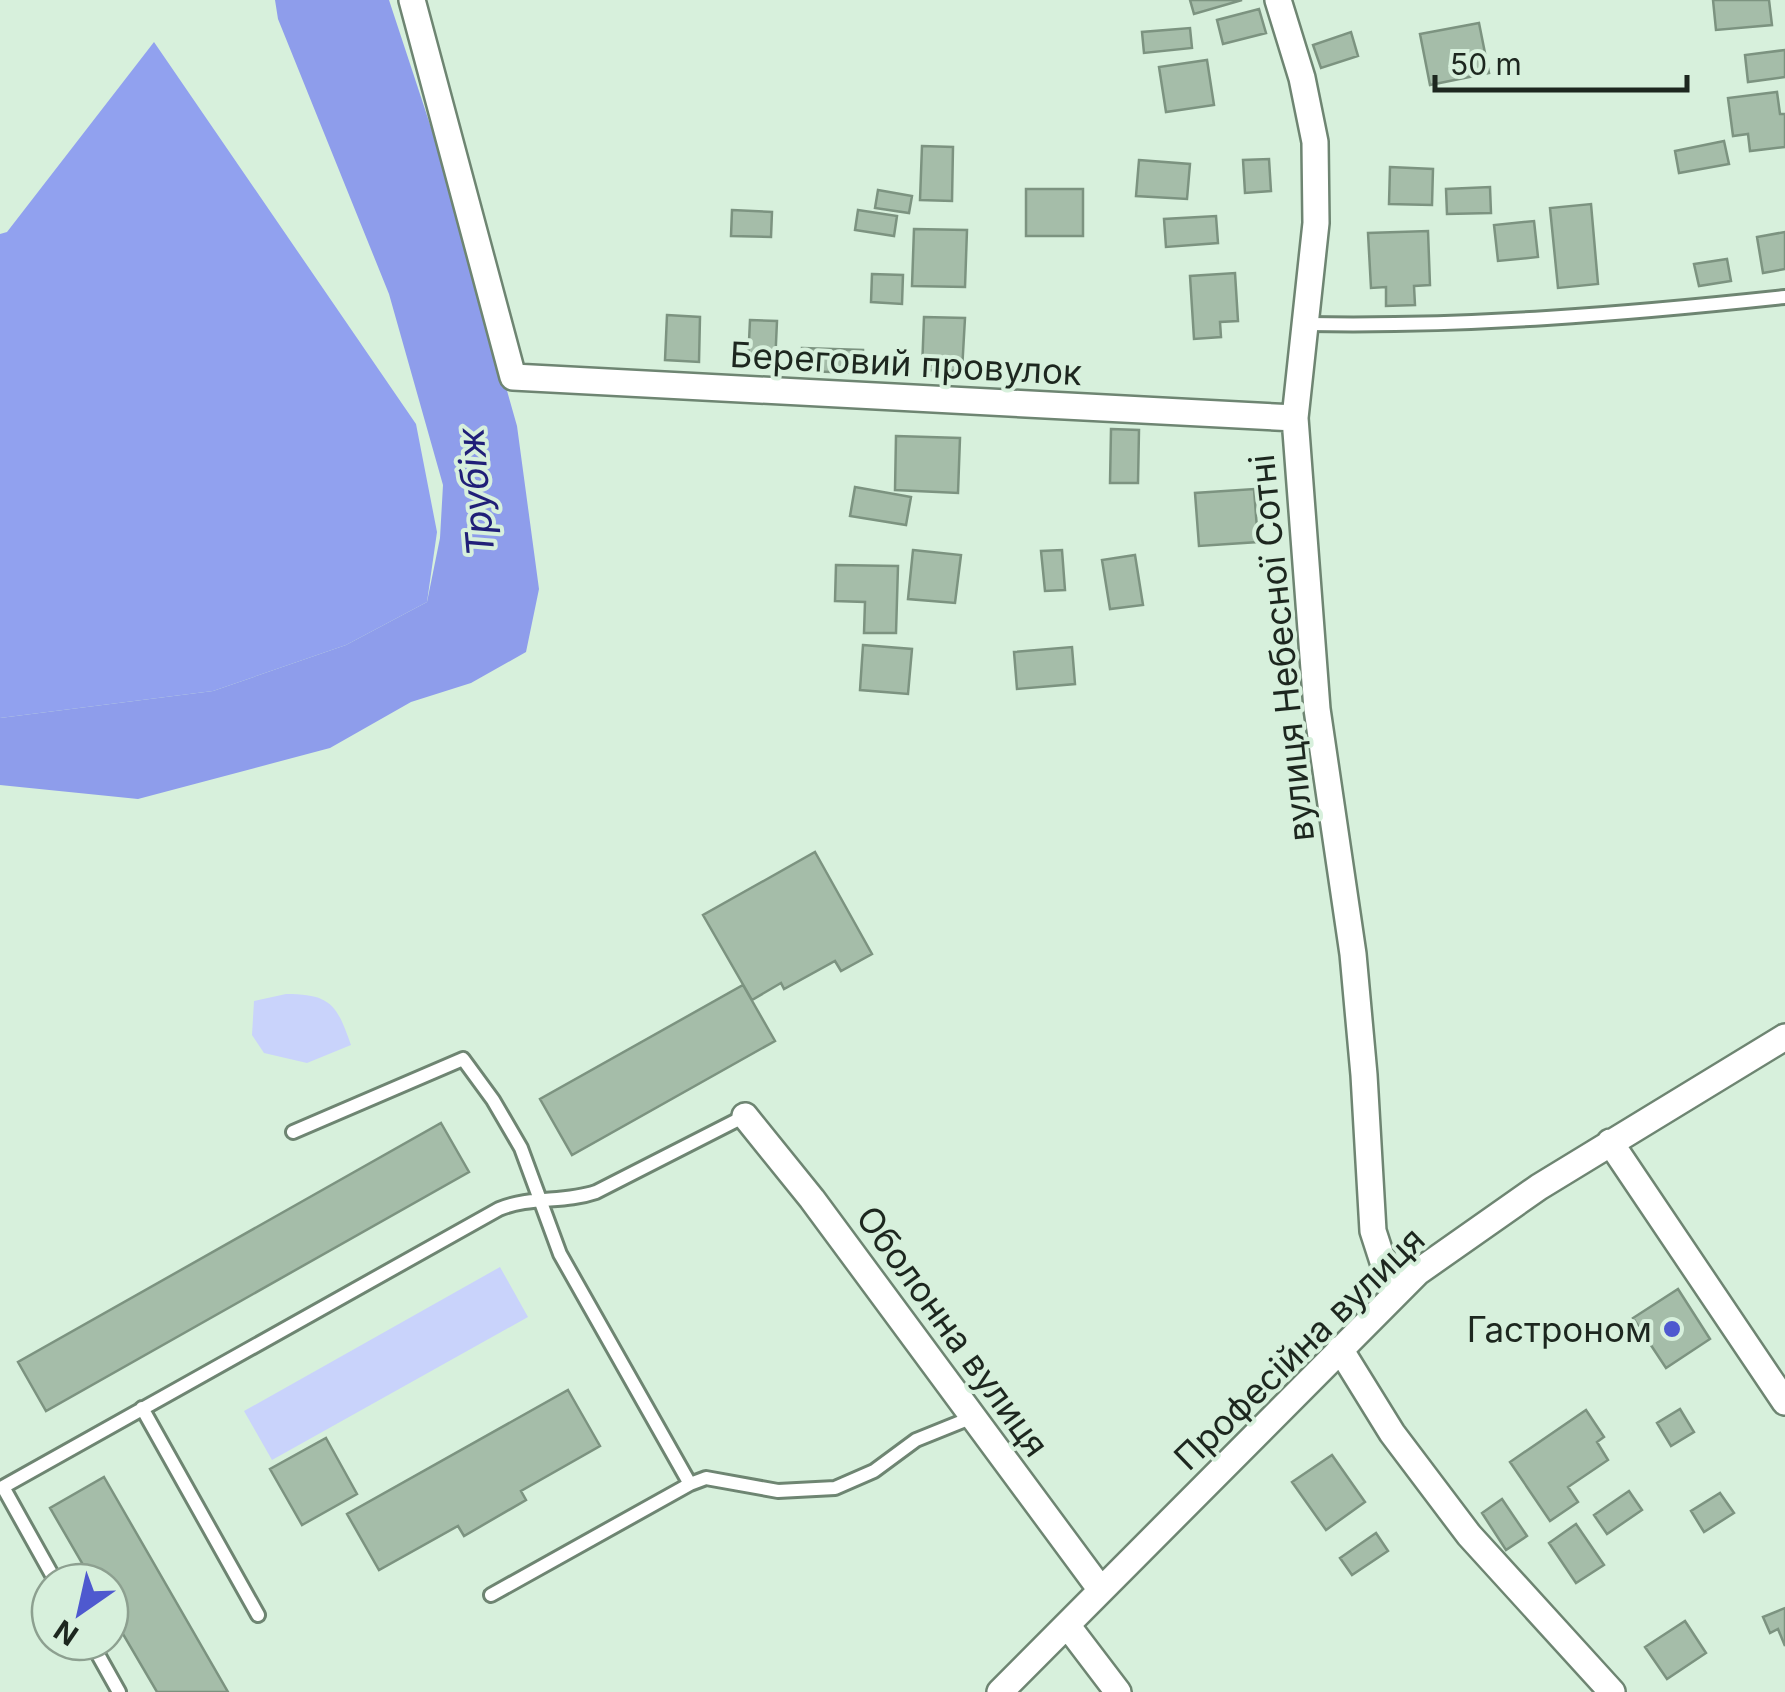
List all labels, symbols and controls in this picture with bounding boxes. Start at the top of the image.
scale bar [1435,30,1688,92]
text: 50 m [1450,46,1522,82]
street label: Береговий провулок [729,333,1083,393]
water label: Трубіж [446,425,504,558]
street label: вулиця Небесної Сотні [1240,452,1322,844]
street label: Оболонна вулиця [848,1198,1058,1464]
street label: Професійна вулиця [1165,1218,1433,1478]
place label: Гастроном [1467,1308,1652,1350]
marker: Гастроном [1661,1318,1683,1340]
north arrow [30,1562,130,1662]
text: N [48,1613,84,1653]

